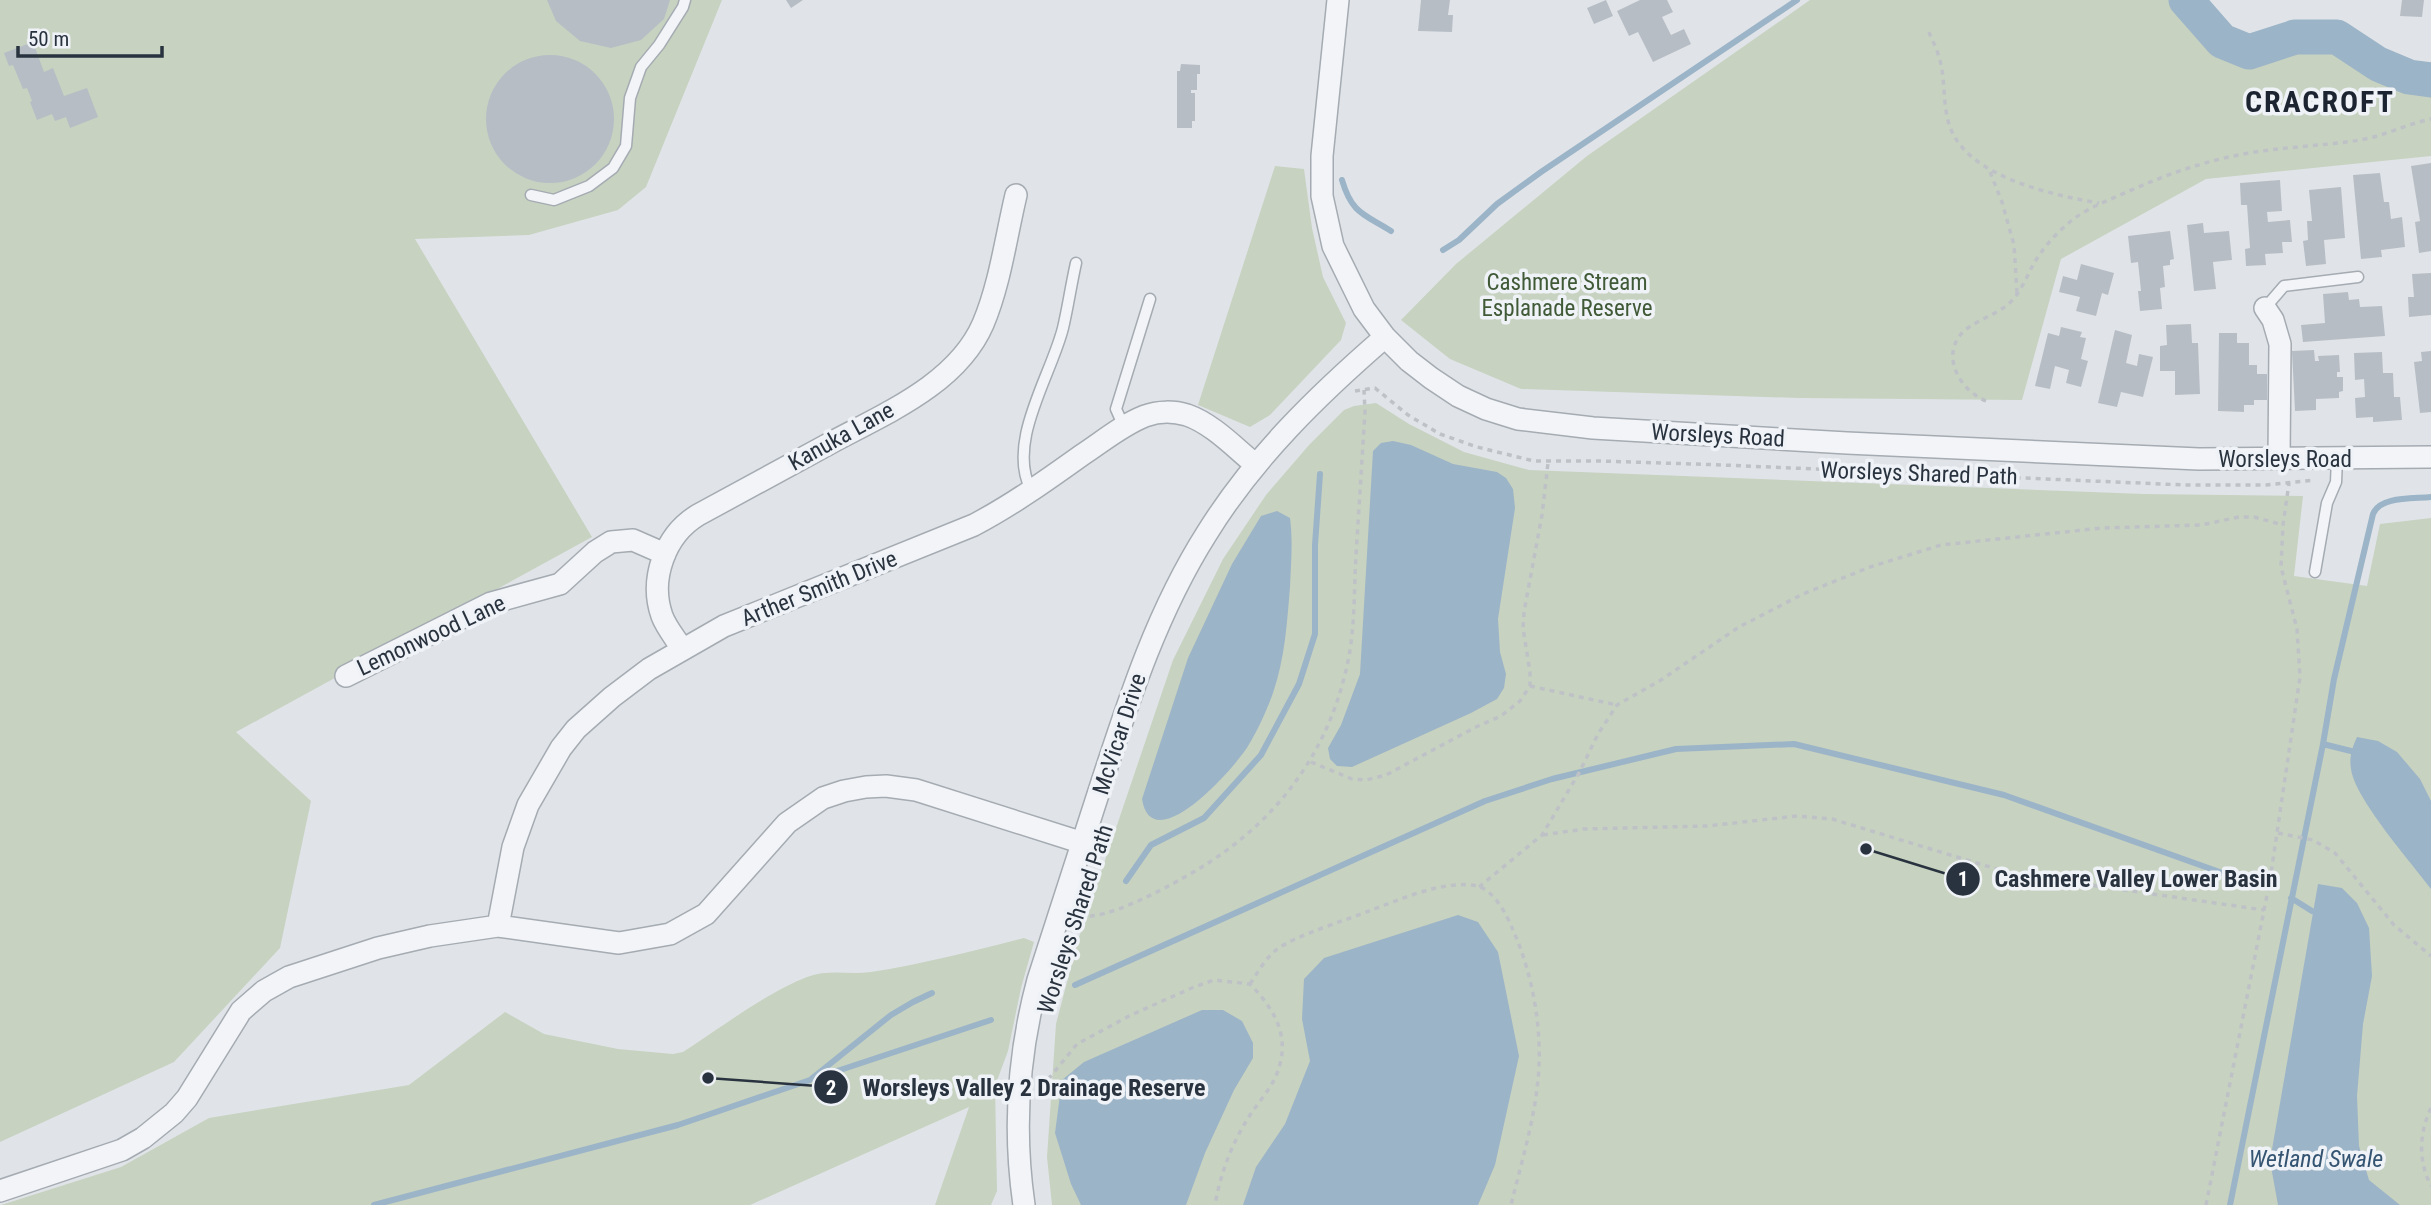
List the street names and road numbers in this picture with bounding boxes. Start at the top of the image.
street label: Kanuka Lane [784,396,899,476]
street label: Worsleys Road [1651,419,1785,452]
street label: Worsleys Road [2218,446,2352,473]
street label: Worsleys Shared Path [1820,457,2018,490]
street label: Arther Smith Drive [737,545,901,632]
street label: Lemonwood Lane [353,589,510,682]
street label: McVicar Drive [1087,670,1152,798]
street label: Worsleys Shared Path [1032,821,1119,1017]

